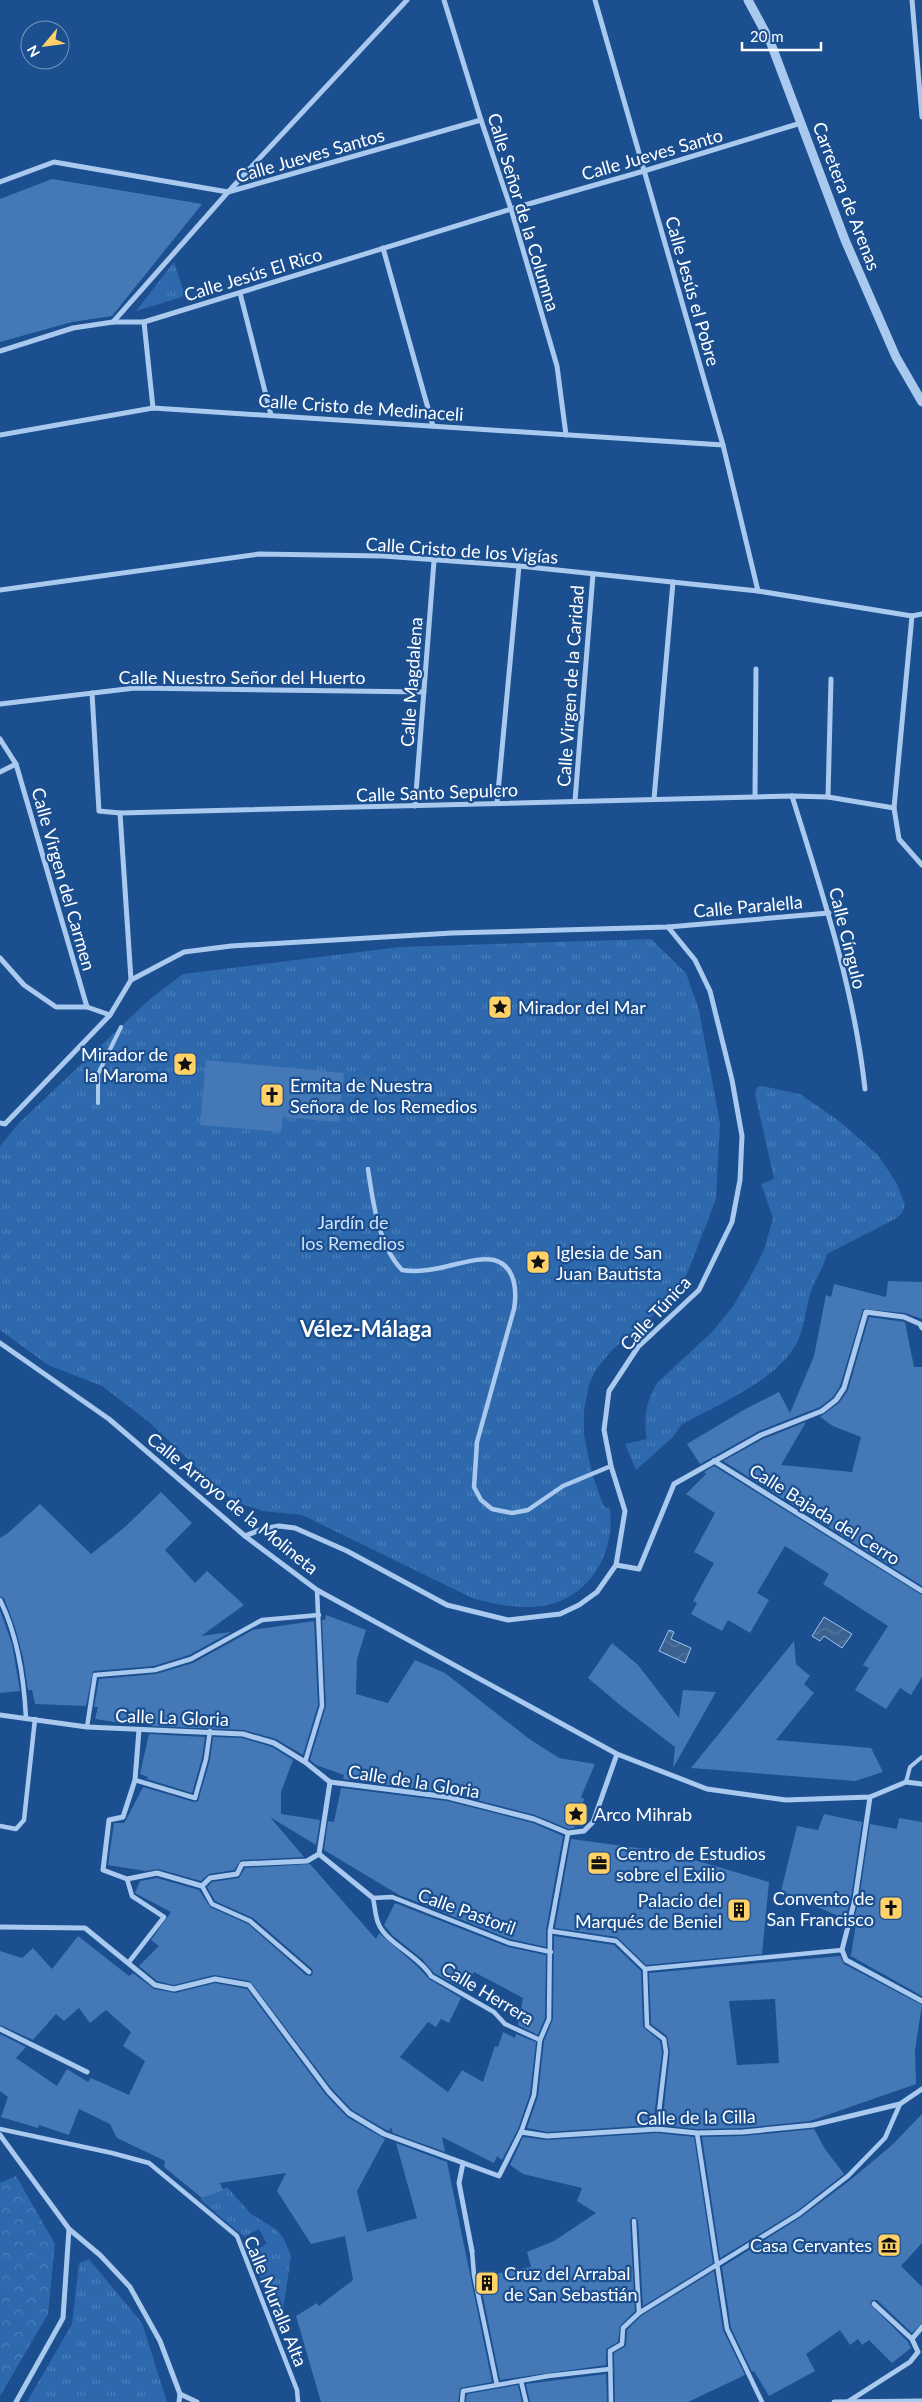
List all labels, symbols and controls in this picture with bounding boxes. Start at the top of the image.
north arrow [20,20,70,70]
scale bar [742,20,821,52]
text: 20 m [750,27,784,45]
text: N [23,43,43,60]
street label: Calle Señor de la Columna [483,110,565,314]
street label: Carretera de Arenas [809,119,886,274]
street label: Calle Jueves Santos [233,123,387,187]
street label: Calle Jueves Santo [579,123,725,185]
street label: Calle Jesús el Pobre [661,214,725,368]
street label: Calle Jesús El Rico [181,243,325,305]
street label: Calle Cristo de Medinaceli [258,389,464,425]
street label: Calle Cristo de los Vigías [365,532,559,568]
street label: Calle Virgen de la Caridad [552,584,588,788]
street label: Calle Magdalena [395,616,427,748]
street label: Calle Nuestro Señor del Huerto [119,666,365,688]
street label: Calle Santo Sepulcro [356,778,518,806]
street label: Calle Virgen del Carmen [27,785,101,973]
street label: Calle Cíngulo [825,885,871,991]
street label: Calle Paralella [692,890,804,922]
place icon: Mirador del Mar [487,994,513,1020]
place label: Mirador del Mar [518,996,646,1018]
place label: Mirador de la Maroma [81,1043,168,1086]
place icon: Mirador de la Maroma [172,1051,198,1077]
place label: Ermita de Nuestra Señora de los Remedios [290,1074,478,1117]
church icon: Ermita de Nuestra Señora de los Remedios [259,1082,285,1108]
park label: Jardín de los Remedios [301,1211,405,1254]
place label: Iglesia de San Juan Bautista [556,1241,662,1284]
place icon: Iglesia de San Juan Bautista [525,1249,551,1275]
street label: Calle Túnica [615,1271,695,1355]
district label: Vélez-Málaga [299,1315,432,1342]
street label: Calle Arroyo de la Molineta [143,1427,323,1579]
street label: Calle Bajada del Cerro [746,1459,904,1569]
street label: Calle La Gloria [115,1704,229,1730]
street label: Calle de la Gloria [347,1760,481,1802]
place icon: Arco Mihrab [563,1801,589,1827]
place label: Arco Mihrab [594,1803,692,1825]
place label: Centro de Estudios sobre el Exilio [616,1842,766,1885]
office icon: Centro de Estudios sobre el Exilio [586,1850,612,1876]
street label: Calle Pastoril [415,1883,519,1939]
place label: Convento de San Francisco [767,1887,874,1930]
place label: Palacio del Marqués de Beniel [575,1889,722,1932]
church icon: Convento de San Francisco [878,1895,904,1921]
building icon: Palacio del Marqués de Beniel [726,1897,752,1923]
street label: Calle Herrera [438,1957,538,2029]
street label: Calle de la Cilla [636,2105,756,2129]
museum icon: Casa Cervantes [876,2232,902,2258]
street label: Calle Muralla Alta [240,2233,312,2369]
place label: Casa Cervantes [750,2234,872,2256]
place label: Cruz del Arrabal de San Sebastián [504,2262,638,2305]
building icon: Cruz del Arrabal de San Sebastián [474,2270,500,2296]

